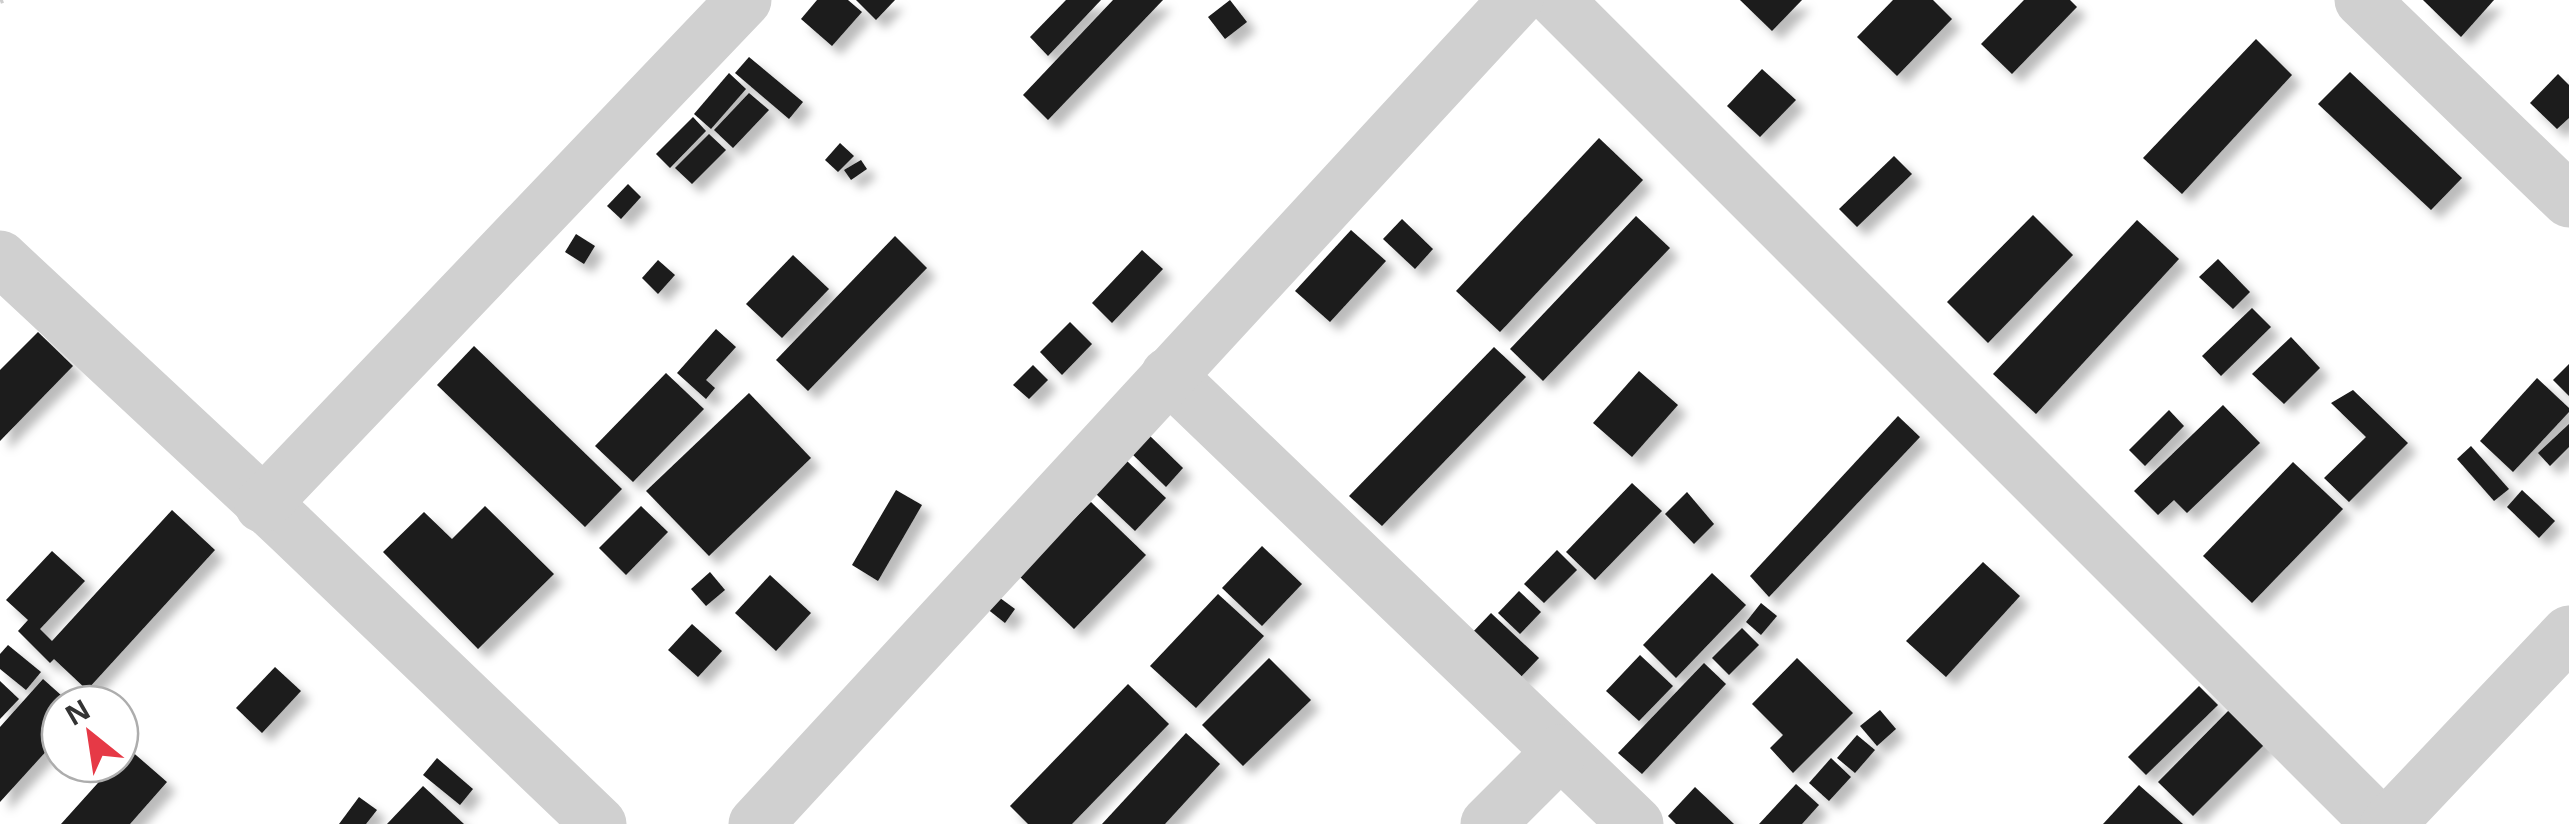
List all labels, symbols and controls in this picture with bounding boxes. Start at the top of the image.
north arrow [40,684,140,784]
text: N [58,689,96,734]

